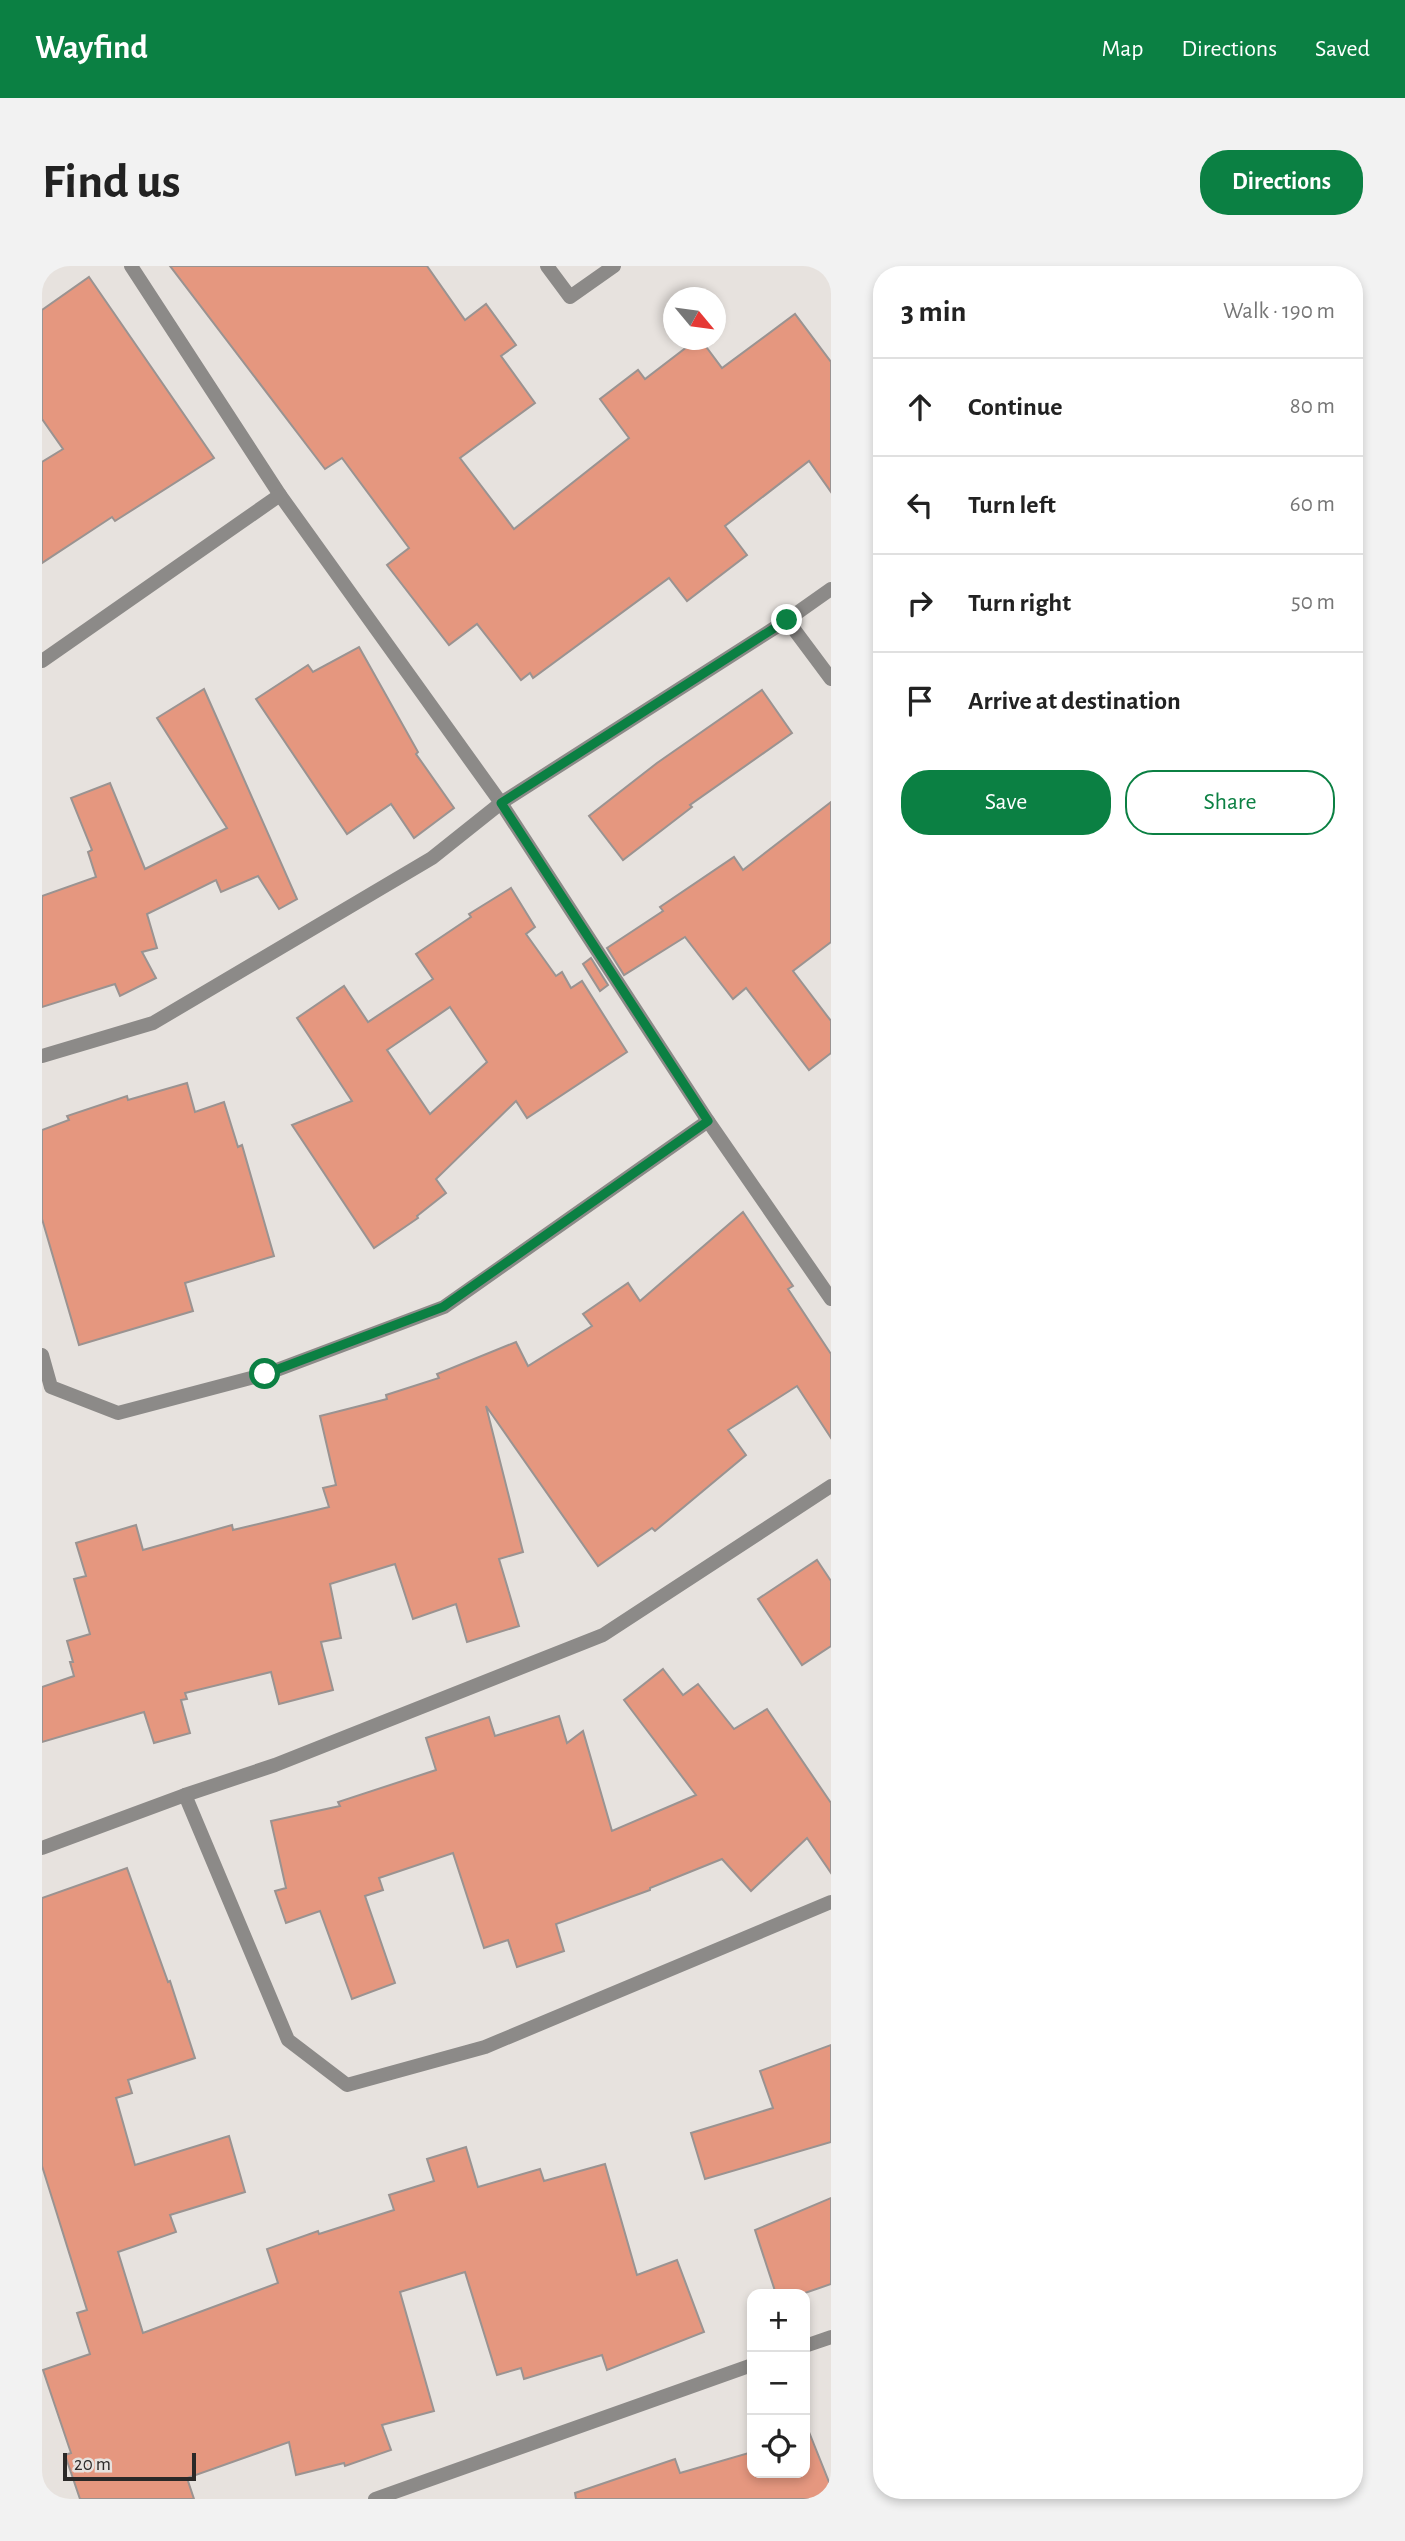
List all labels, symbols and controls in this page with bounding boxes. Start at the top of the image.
text: Wayfind [35,32,148,65]
text: Map [1101,37,1143,61]
text: Directions [1181,37,1277,61]
text: Saved [1315,37,1370,61]
button: Directions [1200,150,1363,215]
text: Find us [42,158,181,207]
north arrow [663,287,726,350]
text: 3 min [901,297,966,327]
text: Walk · 190 m [1223,300,1335,323]
icon: ahead [901,388,939,426]
text: Continue [968,394,1063,420]
text: 80 m [1290,395,1335,418]
icon: left [901,486,939,524]
text: Turn left [968,492,1056,518]
text: 60 m [1290,493,1335,516]
icon: right [901,584,939,622]
text: Turn right [968,590,1071,616]
text: 50 m [1291,591,1335,614]
route end [771,604,802,635]
icon: arrive [901,682,939,720]
text: Arrive at destination [968,688,1181,714]
button: Save [901,770,1111,835]
button: Share [1125,770,1335,835]
route start [249,1358,280,1389]
map controls [747,2289,810,2478]
button: + [747,2289,810,2352]
button: − [747,2352,810,2415]
button: locate [747,2415,810,2478]
scale bar [63,2450,196,2482]
text: 20 m [74,2455,111,2474]

